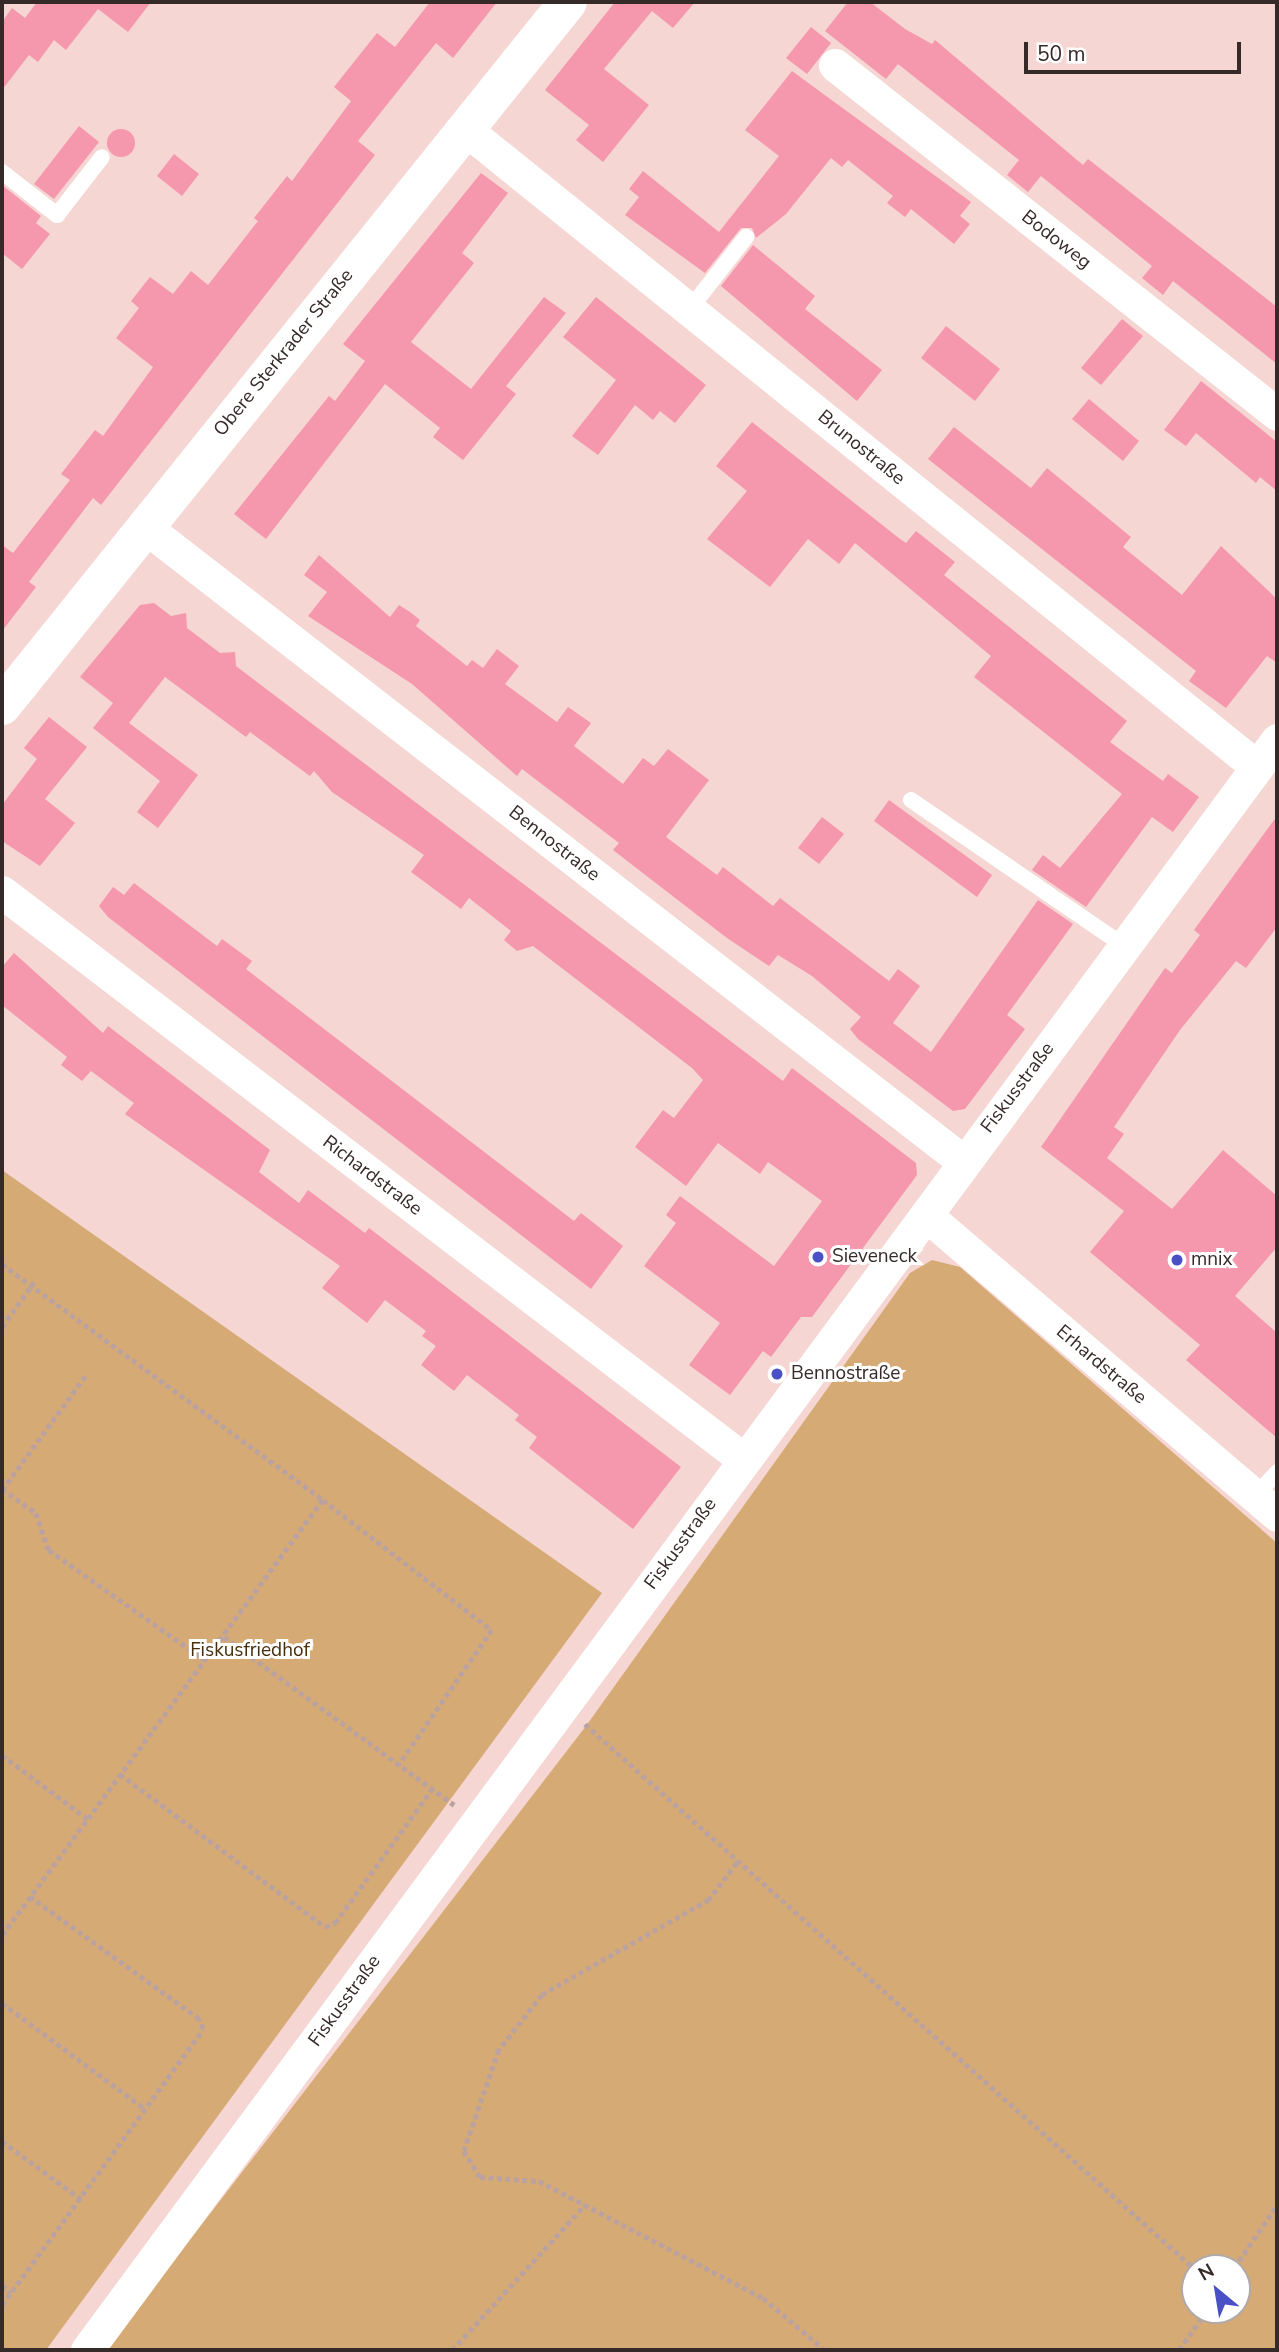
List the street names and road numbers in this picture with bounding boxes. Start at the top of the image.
street label: Bodoweg [1017,206,1095,274]
street label: Obere Sterkrader Straße [210,265,358,441]
street label: Brunostraße [813,406,909,490]
street label: Bennostraße [504,801,604,887]
street label: Fiskusstraße [977,1038,1059,1138]
street label: Richardstraße [318,1131,426,1221]
street label: Erhardstraße [1051,1321,1151,1409]
street label: Fiskusstraße [640,1494,722,1594]
street label: Fiskusstraße [304,1951,386,2051]

